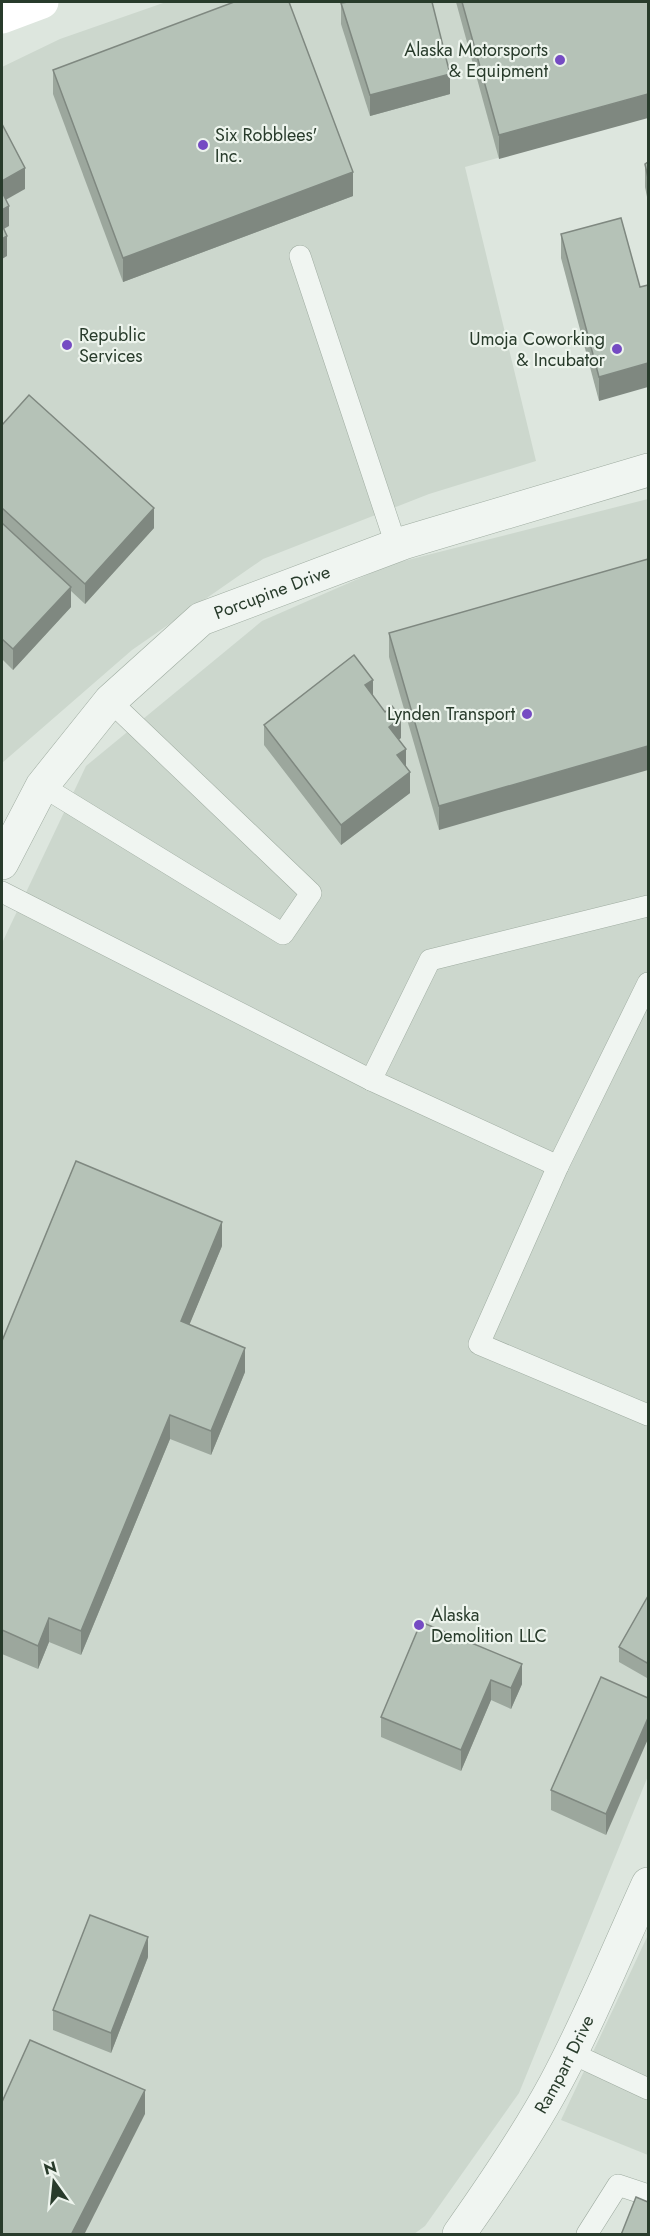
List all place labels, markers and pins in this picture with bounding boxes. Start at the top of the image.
place label: Alaska Motorsports & Equipment [404,37,549,84]
marker: Alaska Motorsports & Equipment [553,53,567,67]
place label: Six Robblees' Inc. [215,122,317,169]
marker: Six Robblees' Inc. [196,138,210,152]
place label: Republic Services [79,322,146,369]
place label: Umoja Coworking & Incubator [469,326,606,373]
marker: Republic Services [60,338,74,352]
marker: Umoja Coworking & Incubator [610,342,624,356]
place label: Lynden Transport [387,701,516,727]
marker: Lynden Transport [520,707,534,721]
place label: Alaska Demolition LLC [431,1602,547,1649]
marker: Alaska Demolition LLC [412,1618,426,1632]

